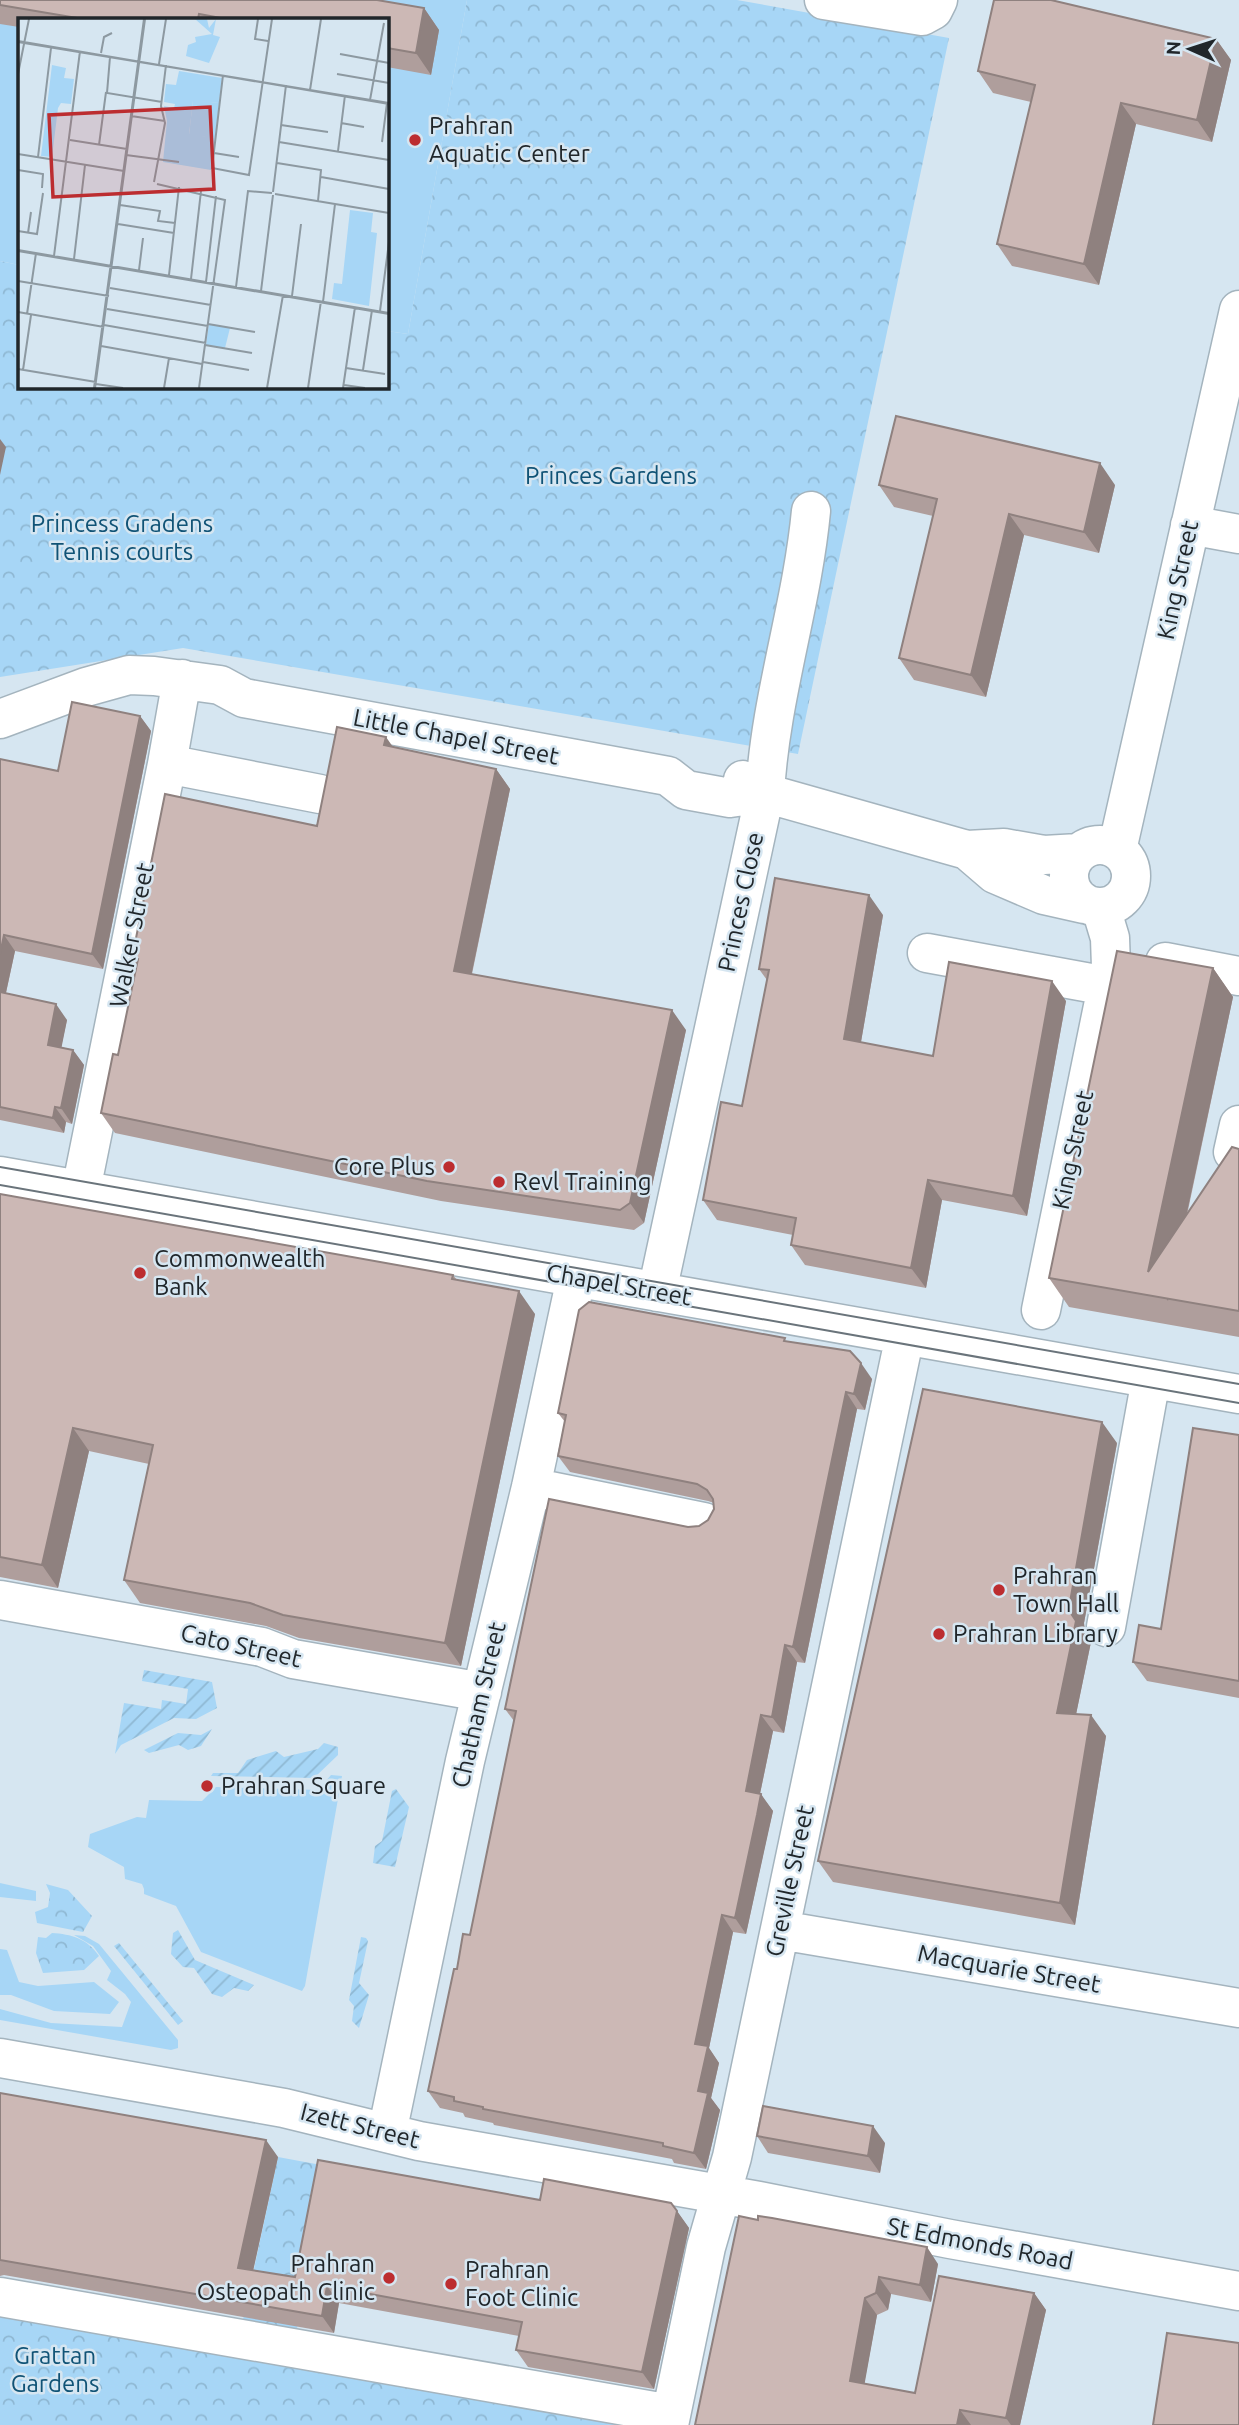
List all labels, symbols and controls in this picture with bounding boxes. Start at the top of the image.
north arrow [1155,14,1225,84]
inset map [18,18,388,388]
text: N [1162,40,1184,56]
place label: Prahran Aquatic Center [429,112,590,167]
marker: Prahran Aquatic Center [407,132,423,148]
park label: Princes Gardens [525,462,697,489]
park label: Princess Gradens Tennis courts [31,510,213,565]
street label: King Street [1152,517,1203,642]
street label: Little Chapel Street [351,703,562,770]
street label: Princes Close [713,830,768,974]
street label: Walker Street [104,860,159,1010]
street label: King Street [1047,1087,1098,1212]
place label: Core Plus [334,1153,435,1180]
marker: Core Plus [441,1159,457,1175]
place label: Revl Training [513,1168,651,1195]
marker: Revl Training [491,1174,507,1190]
place label: Commonwealth Bank [154,1245,325,1300]
street label: Chapel Street [544,1258,694,1311]
marker: Commonwealth Bank [132,1265,148,1281]
place label: Prahran Town Hall [1013,1562,1119,1617]
marker: Prahran Town Hall [991,1582,1007,1598]
street label: Cato Street [178,1619,305,1673]
street label: Chatham Street [446,1619,511,1790]
place label: Prahran Library [953,1620,1118,1647]
marker: Prahran Library [931,1626,947,1642]
place label: Prahran Square [221,1772,386,1799]
marker: Prahran Square [199,1778,215,1794]
street label: Greville Street [760,1802,819,1959]
street label: Macquarie Street [916,1939,1103,1998]
street label: Izett Street [298,2098,423,2153]
street label: St Edmonds Road [885,2212,1075,2275]
place label: Prahran Osteopath Clinic [197,2250,375,2305]
place label: Prahran Foot Clinic [465,2256,578,2311]
marker: Prahran Osteopath Clinic [381,2270,397,2286]
marker: Prahran Foot Clinic [443,2276,459,2292]
park label: Grattan Gardens [11,2342,99,2397]

